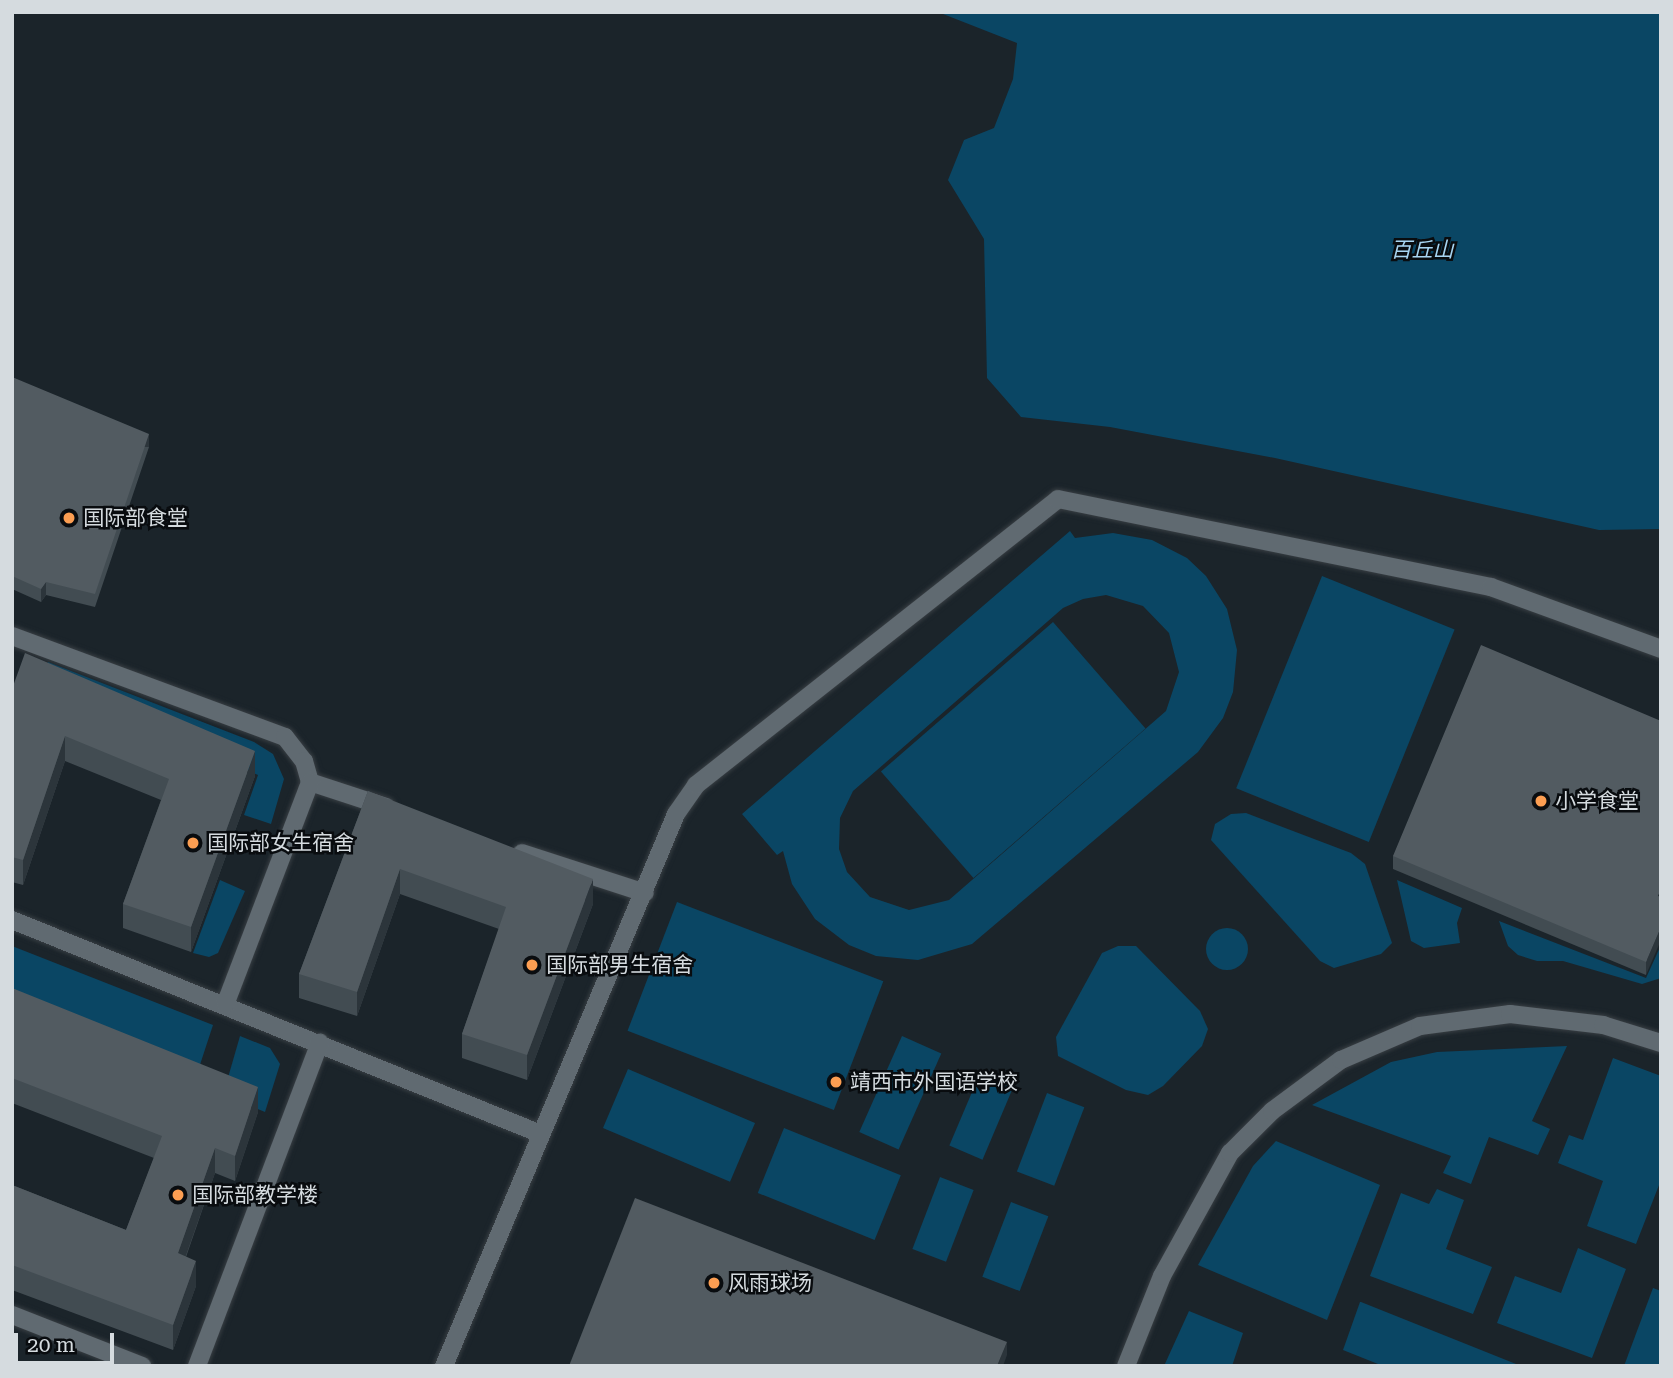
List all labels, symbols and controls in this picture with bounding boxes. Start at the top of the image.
park label: 百丘山 [1391,237,1453,263]
place label: 国际部食堂 [83,505,188,531]
marker: 国际部食堂 [61,510,77,526]
place label: 小学食堂 [1555,788,1639,814]
marker: 小学食堂 [1533,793,1549,809]
place label: 国际部女生宿舍 [207,830,354,856]
marker: 国际部女生宿舍 [185,835,201,851]
place label: 国际部男生宿舍 [546,952,693,978]
marker: 国际部男生宿舍 [524,957,540,973]
place label: 靖西市外国语学校 [850,1069,1018,1095]
marker: 靖西市外国语学校 [828,1074,844,1090]
place label: 国际部教学楼 [192,1182,318,1208]
marker: 国际部教学楼 [170,1187,186,1203]
place label: 风雨球场 [728,1270,812,1296]
marker: 风雨球场 [706,1275,722,1291]
scale bar [18,1318,117,1362]
text: 20 m [27,1333,75,1357]

